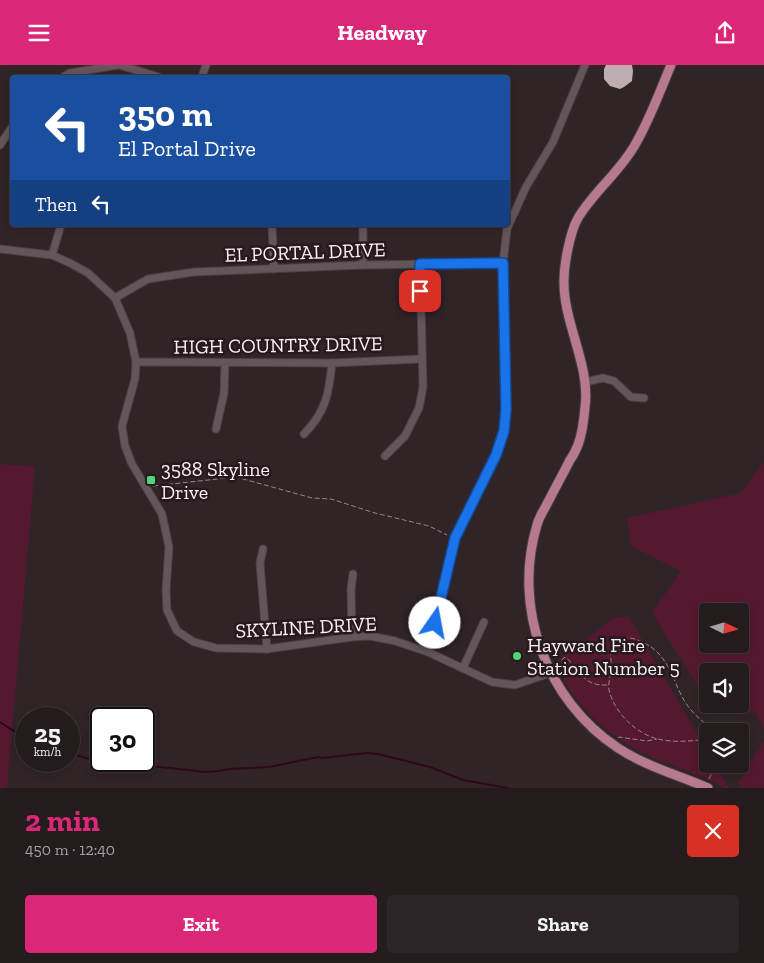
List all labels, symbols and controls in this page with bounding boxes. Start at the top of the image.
icon: menu [25,19,53,47]
text: Headway [337,19,427,46]
icon: share [711,19,739,47]
text: 350 m [118,93,212,135]
icon: left [35,95,100,160]
text: El Portal Drive [118,135,256,162]
icon: left [87,190,115,218]
text: Then [35,193,77,216]
street label: EL PORTAL DRIVE [224,237,386,267]
pin [399,270,441,312]
icon: arrive [406,277,434,305]
street label: HIGH COUNTRY DRIVE [173,331,383,359]
place label: 3588 Skyline Drive [161,457,270,504]
marker: 3588 Skyline Drive [145,474,157,486]
position arrow [408,596,460,648]
north arrow [699,603,749,653]
map controls [699,603,749,773]
street label: SKYLINE DRIVE [235,611,377,643]
place label: Hayward Fire Station Number 5 [527,633,680,680]
marker: Hayward Fire Station Number 5 [511,650,523,662]
button: sound [699,663,749,713]
speed limit sign: 30 [90,707,155,772]
text: 25 [34,718,61,748]
button: layers [699,723,749,773]
text: km/h [34,745,61,759]
text: 2 min [25,803,100,839]
button: close [687,805,739,857]
text: 450 m · 12:40 [25,840,115,859]
button: Exit [25,895,377,953]
button: Share [387,895,739,953]

